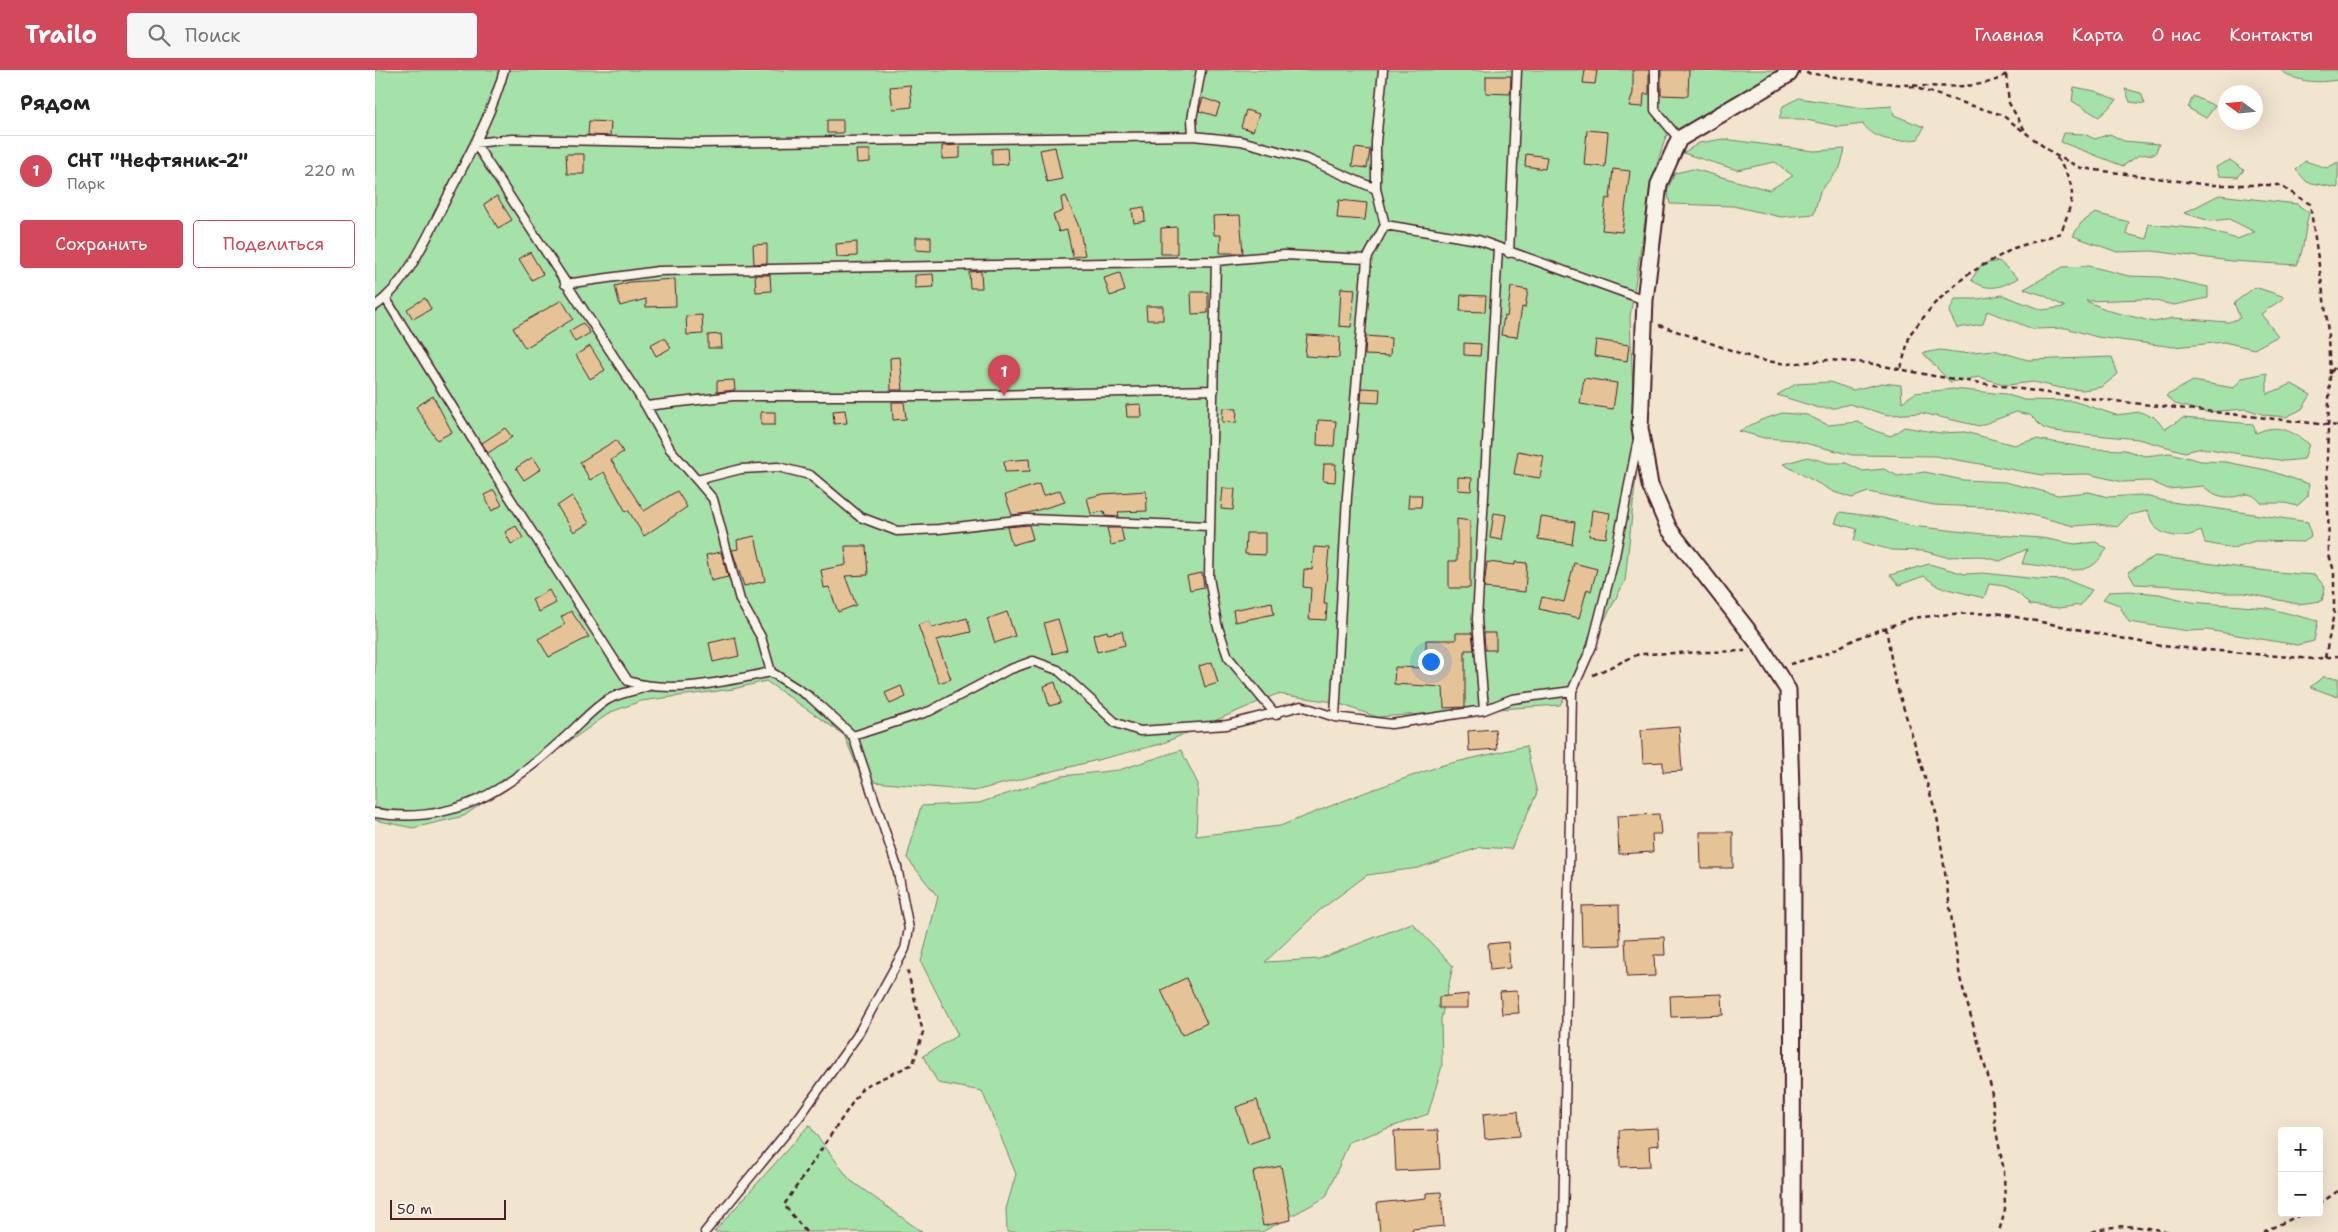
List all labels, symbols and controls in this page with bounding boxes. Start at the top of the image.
search box [127,13,477,58]
text: Trailo [25,19,97,51]
icon: search [145,21,173,49]
text: Поиск [185,23,240,48]
text: Главная [1974,23,2044,47]
text: Карта [2072,23,2124,47]
text: О нас [2152,23,2201,47]
text: Контакты [2229,23,2313,47]
north arrow [2218,85,2263,130]
text: Рядом [20,89,90,117]
text: СНТ "Нефтяник-2" [67,148,248,173]
text: 1 [32,160,40,181]
text: 220 m [303,160,355,181]
text: Парк [67,173,105,194]
button: Сохранить [20,220,183,268]
button: Поделиться [193,220,355,268]
pin: 1 [988,355,1020,396]
your location [1418,649,1444,675]
map controls [2278,1127,2323,1217]
button: + [2278,1127,2323,1172]
button: − [2278,1172,2323,1217]
scale bar [390,1197,506,1220]
text: 50 m [397,1200,432,1218]

